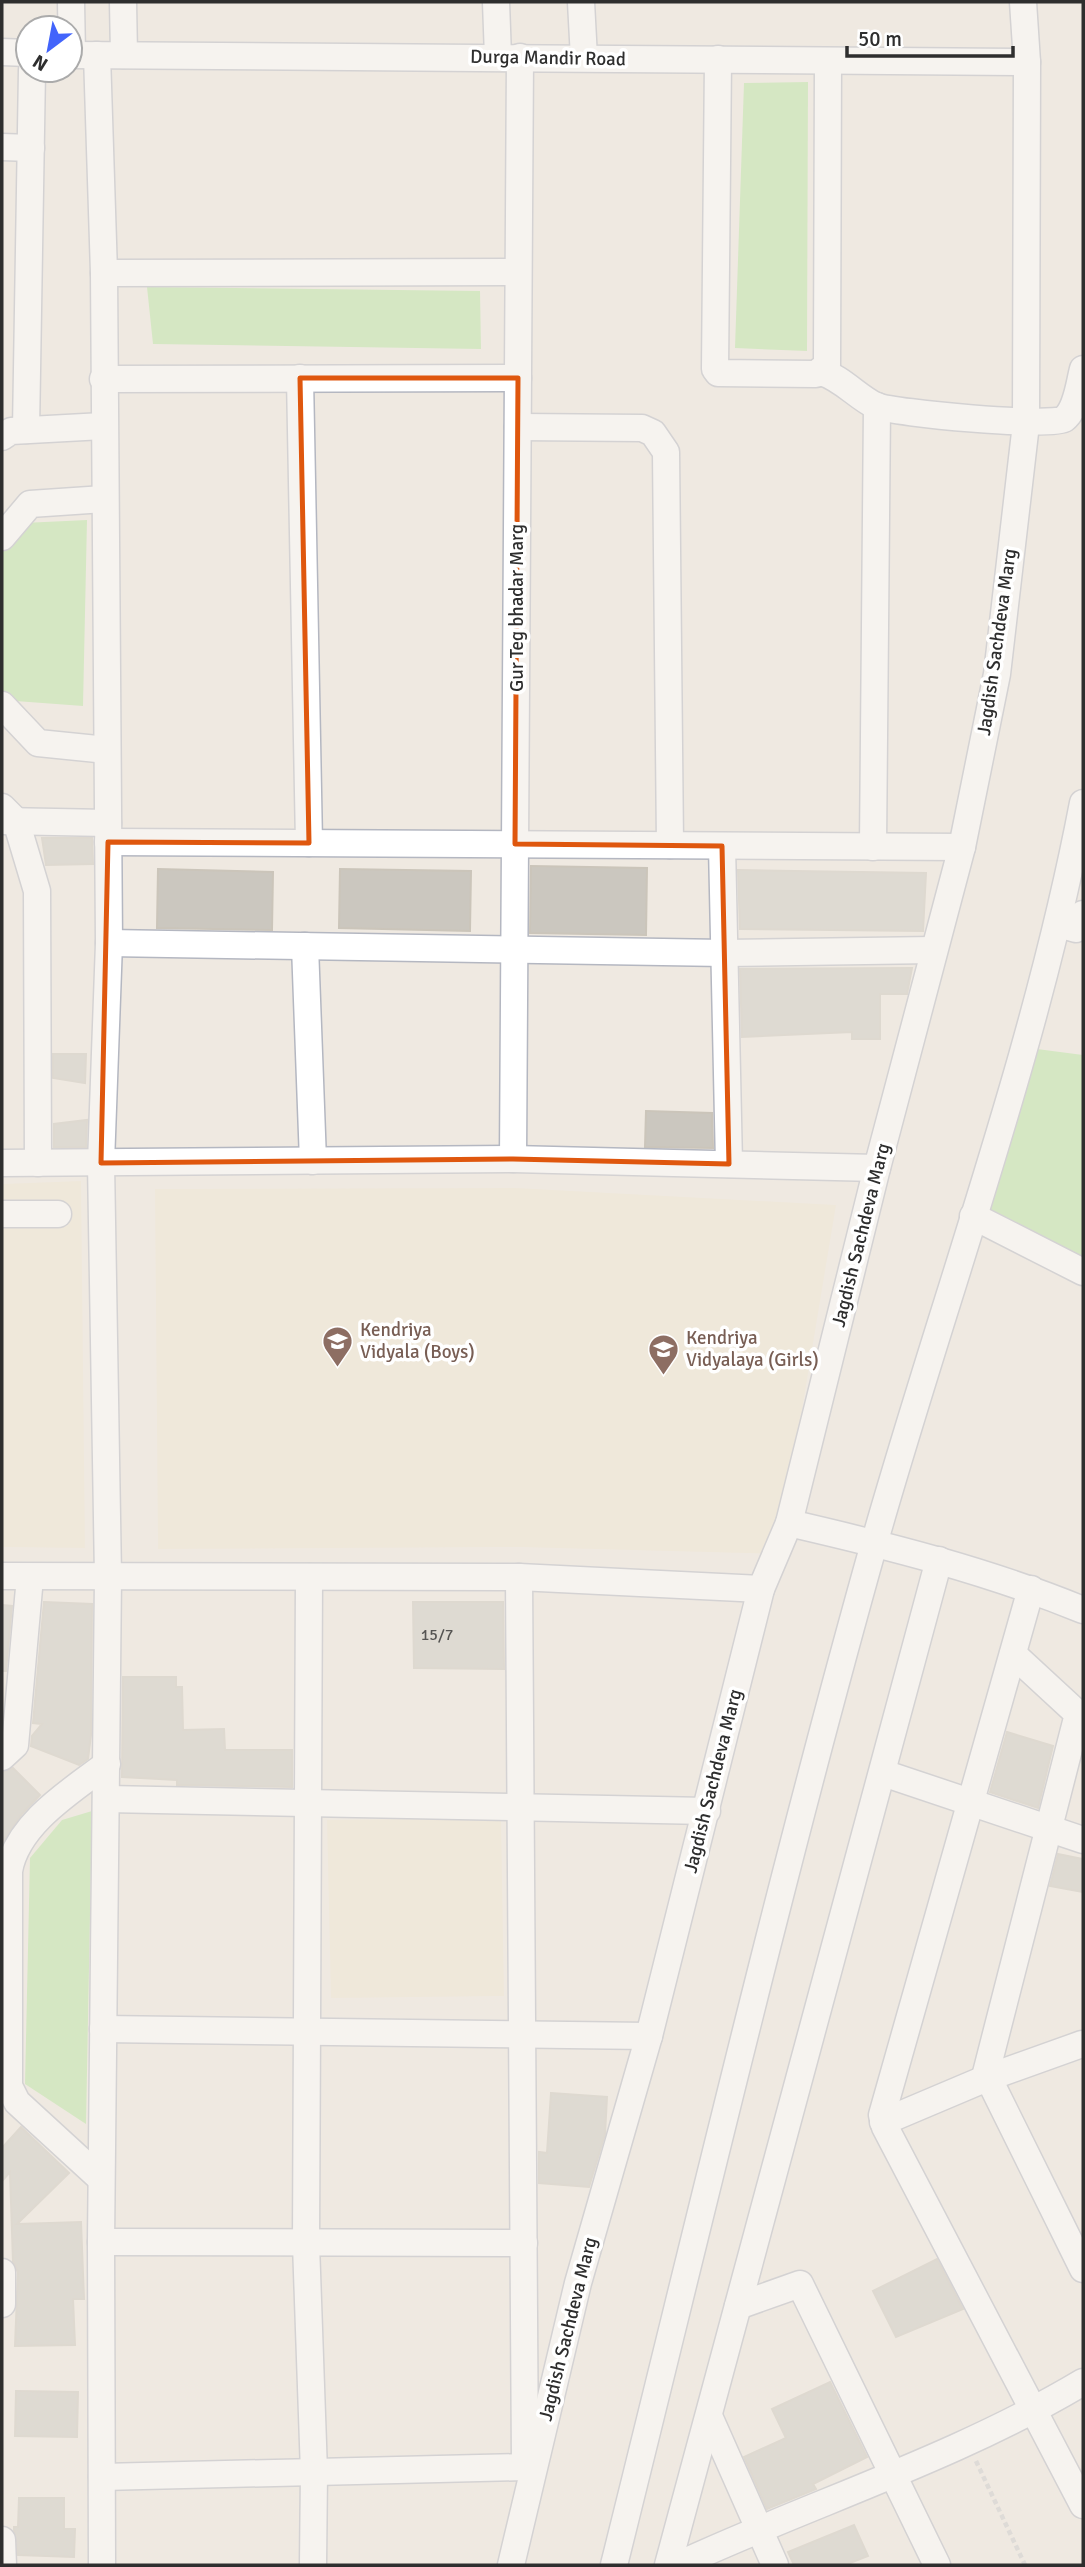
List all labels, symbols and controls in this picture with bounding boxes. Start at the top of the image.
north arrow [14,14,84,84]
scale bar [847,14,1013,58]
text: 50 m [858,26,902,52]
street label: Durga Mandir Road [470,45,626,71]
text: N [29,49,52,76]
street label: Gur Teg bhadar Marg [505,524,529,692]
street label: Jagdish Sachdeva Marg [972,547,1022,737]
street label: Jagdish Sachdeva Marg [827,1141,895,1329]
place label: Kendriya Vidyala (Boys) [360,1318,475,1364]
school or university icon: Kendriya Vidyala (Boys) [320,1324,354,1368]
place label: Kendriya Vidyalaya (Girls) [686,1326,819,1372]
school or university icon: Kendriya Vidyalaya (Girls) [646,1332,680,1376]
house number: 15/7 [421,1625,453,1645]
street label: Jagdish Sachdeva Marg [679,1687,747,1875]
street label: Jagdish Sachdeva Marg [534,2235,602,2423]

